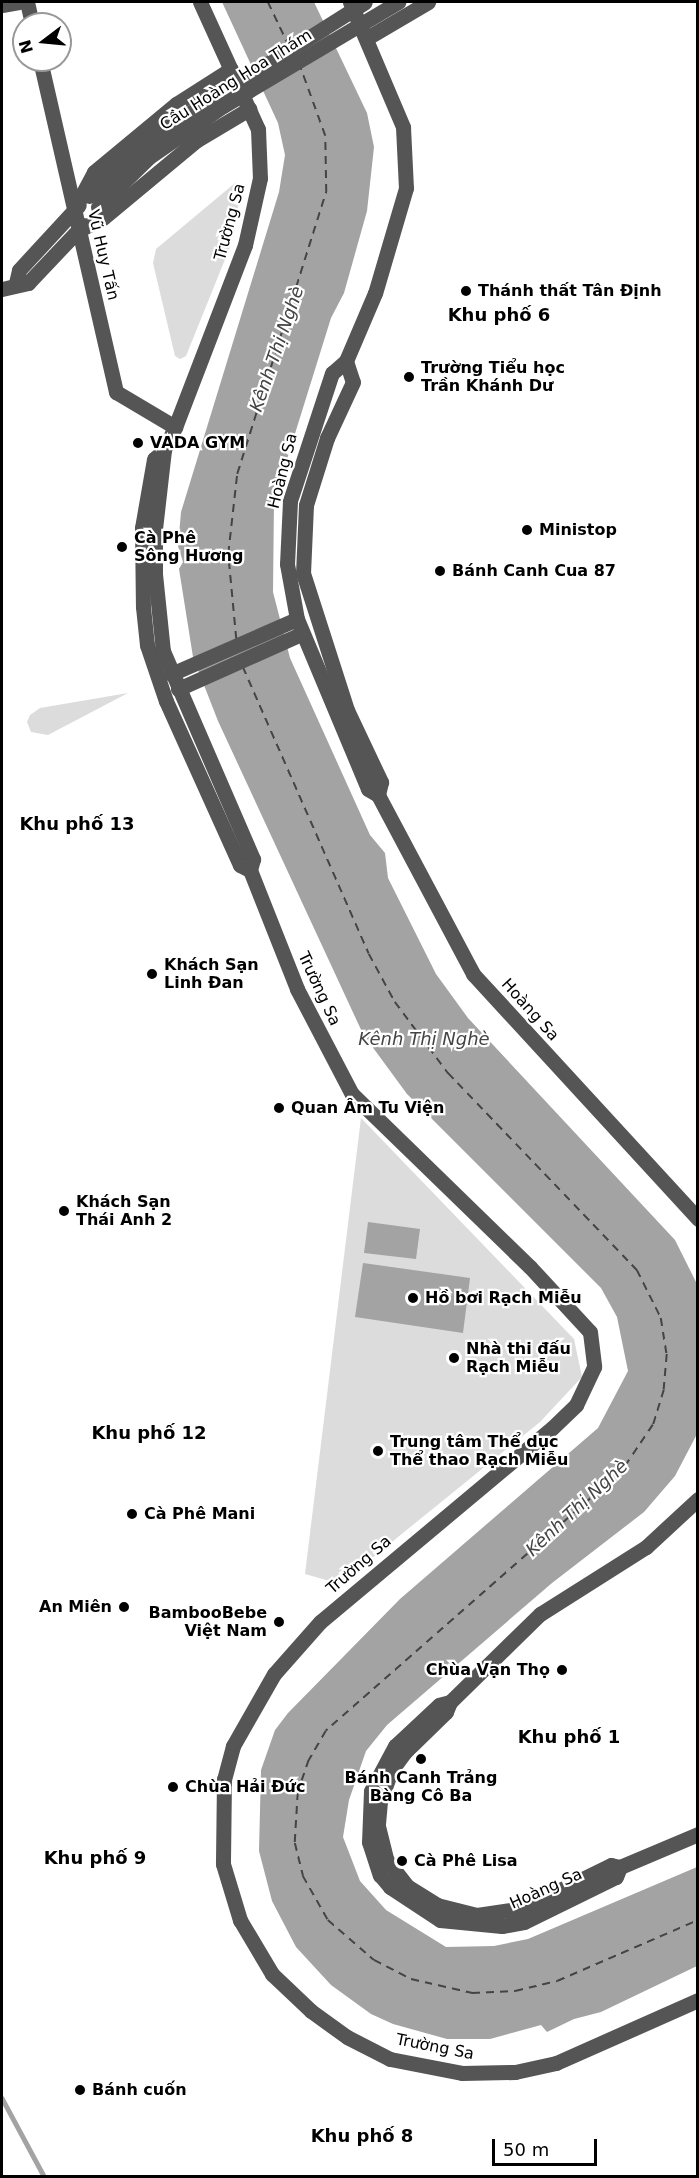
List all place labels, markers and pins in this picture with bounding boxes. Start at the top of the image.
place label: Thánh thất Tân Định [478,281,662,301]
marker: Thánh thất Tân Định [459,284,473,298]
place label: Trường Tiểu học Trần Khánh Dư [421,358,565,396]
marker: Trường Tiểu học Trần Khánh Dư [402,370,416,384]
place label: VADA GYM [150,433,245,453]
marker: VADA GYM [131,436,145,450]
place label: Ministop [539,520,617,540]
marker: Ministop [520,523,534,537]
place label: Cà Phê Sông Hương [134,528,244,566]
marker: Cà Phê Sông Hương [115,540,129,554]
place label: Bánh Canh Cua 87 [452,561,616,581]
marker: Bánh Canh Cua 87 [433,564,447,578]
place label: Khách Sạn Linh Đan [164,955,259,993]
marker: Khách Sạn Linh Đan [145,967,159,981]
place label: Quan Âm Tu Viện [291,1098,444,1118]
marker: Quan Âm Tu Viện [272,1101,286,1115]
place label: Khách Sạn Thái Anh 2 [76,1192,172,1230]
marker: Khách Sạn Thái Anh 2 [57,1204,71,1218]
place label: Hồ bơi Rạch Miễu [425,1288,582,1308]
marker: Hồ bơi Rạch Miễu [406,1291,420,1305]
place label: Nhà thi đấu Rạch Miễu [466,1339,571,1377]
marker: Nhà thi đấu Rạch Miễu [447,1351,461,1365]
place label: Trung tâm Thể dục Thể thao Rạch Miễu [390,1432,568,1470]
marker: Trung tâm Thể dục Thể thao Rạch Miễu [371,1444,385,1458]
place label: Cà Phê Mani [144,1504,255,1524]
marker: Cà Phê Mani [125,1507,139,1521]
place label: An Miên [39,1597,112,1617]
marker: An Miên [117,1600,131,1614]
place label: BambooBebe Việt Nam [149,1603,267,1641]
marker: BambooBebe Việt Nam [272,1615,286,1629]
place label: Chùa Vạn Thọ [426,1660,550,1680]
marker: Chùa Vạn Thọ [555,1663,569,1677]
marker: Bánh Canh Trảng Bàng Cô Ba [414,1752,428,1766]
place label: Bánh Canh Trảng Bàng Cô Ba [345,1768,497,1806]
place label: Chùa Hải Đức [185,1777,305,1797]
marker: Chùa Hải Đức [166,1780,180,1794]
place label: Cà Phê Lisa [414,1851,518,1871]
marker: Cà Phê Lisa [395,1854,409,1868]
place label: Bánh cuốn [92,2080,187,2100]
marker: Bánh cuốn [73,2083,87,2097]

